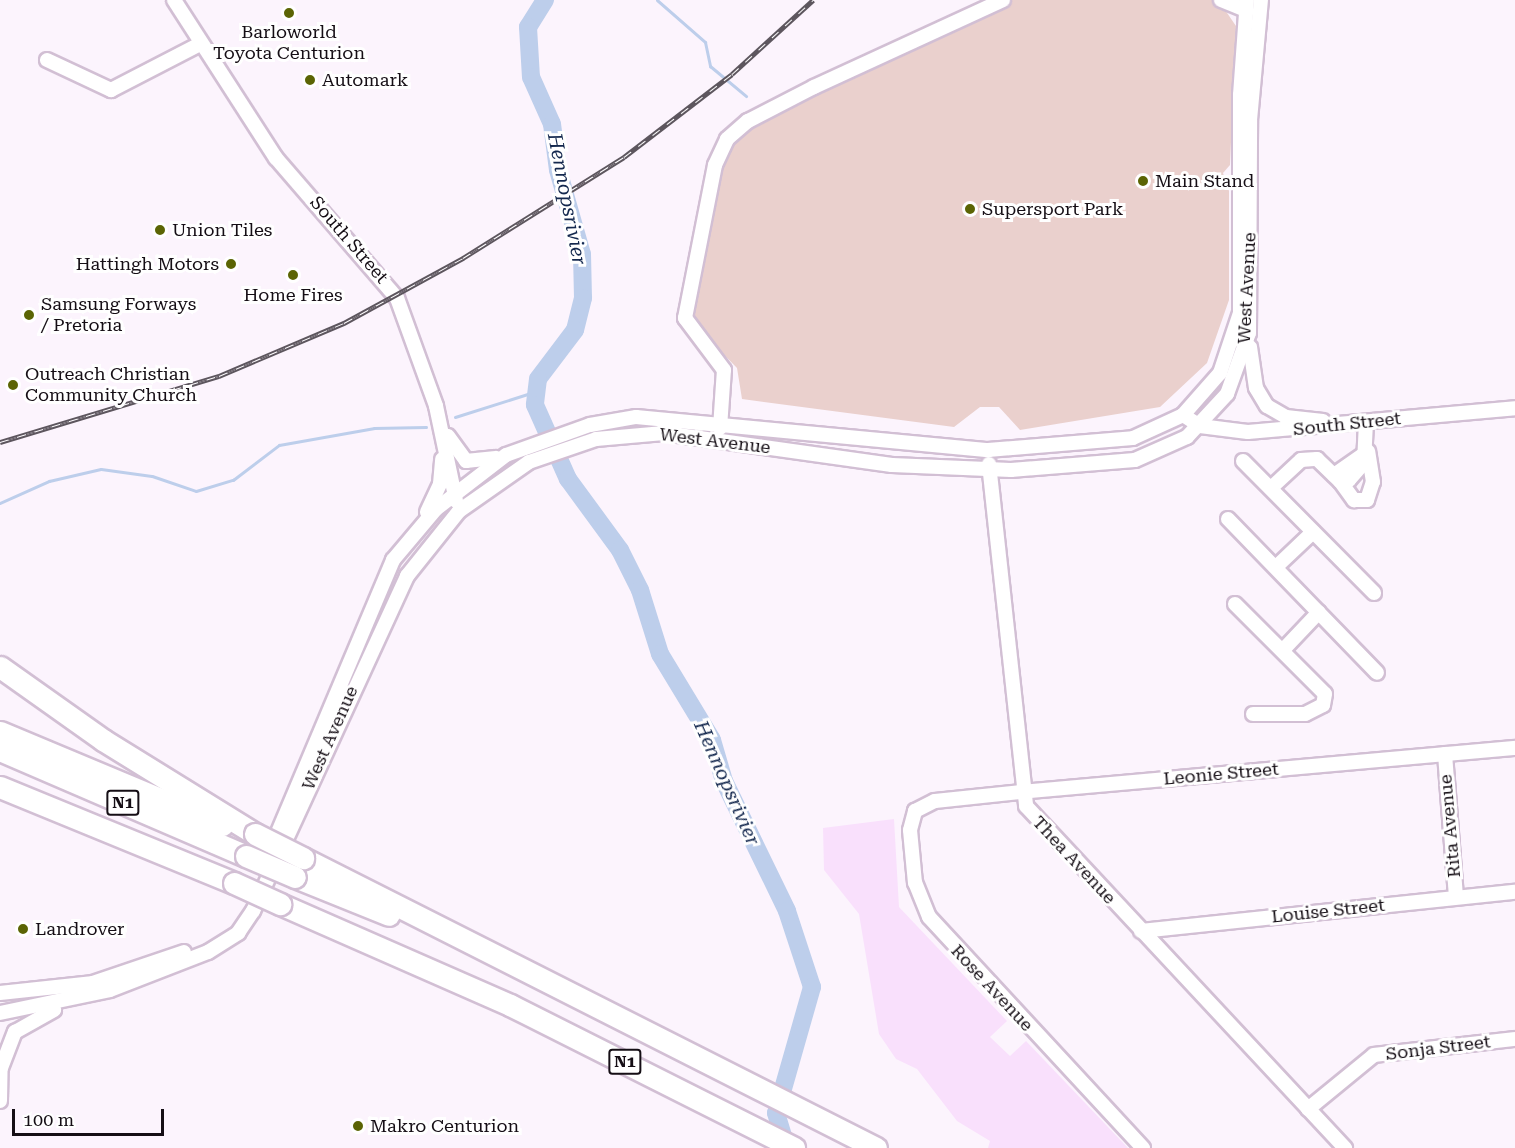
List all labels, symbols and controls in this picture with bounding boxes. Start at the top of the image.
marker: Barloworld Toyota Centurion [282,6,296,20]
place label: Barloworld Toyota Centurion [213,22,365,64]
place label: Automark [322,69,408,91]
marker: Automark [303,73,317,87]
water label: Hennopsrivier [542,131,592,267]
place label: Main Stand [1155,170,1254,192]
marker: Main Stand [1136,174,1150,188]
street label: South Street [305,192,393,288]
place label: Supersport Park [982,198,1123,220]
marker: Supersport Park [963,202,977,216]
place label: Union Tiles [172,219,272,241]
marker: Union Tiles [153,223,167,237]
street label: West Avenue [1233,232,1261,344]
place label: Hattingh Motors [76,253,219,275]
marker: Hattingh Motors [224,257,238,271]
marker: Home Fires [286,268,300,282]
place label: Home Fires [244,284,342,306]
place label: Samsung Forways / Pretoria [41,294,196,336]
marker: Samsung Forways / Pretoria [22,308,36,322]
place label: Outreach Christian Community Church [25,364,197,406]
marker: Outreach Christian Community Church [6,378,20,392]
street label: South Street [1292,408,1402,440]
street label: West Avenue [658,423,772,459]
street label: West Avenue [297,683,363,793]
water label: Hennopsrivier [689,717,765,849]
street label: Leonie Street [1162,758,1280,790]
street label: Rita Avenue [1435,773,1465,879]
road number: N1 [105,790,141,816]
street label: Thea Avenue [1028,812,1120,908]
street label: Louise Street [1270,894,1386,928]
place label: Landrover [35,918,124,940]
marker: Landrover [16,922,30,936]
street label: Rose Avenue [946,940,1038,1036]
street label: Sonja Street [1384,1031,1492,1065]
road number: N1 [607,1049,643,1075]
scale bar [15,1097,166,1135]
text: 100 m [23,1109,74,1130]
place label: Makro Centurion [370,1115,519,1137]
marker: Makro Centurion [351,1119,365,1133]

